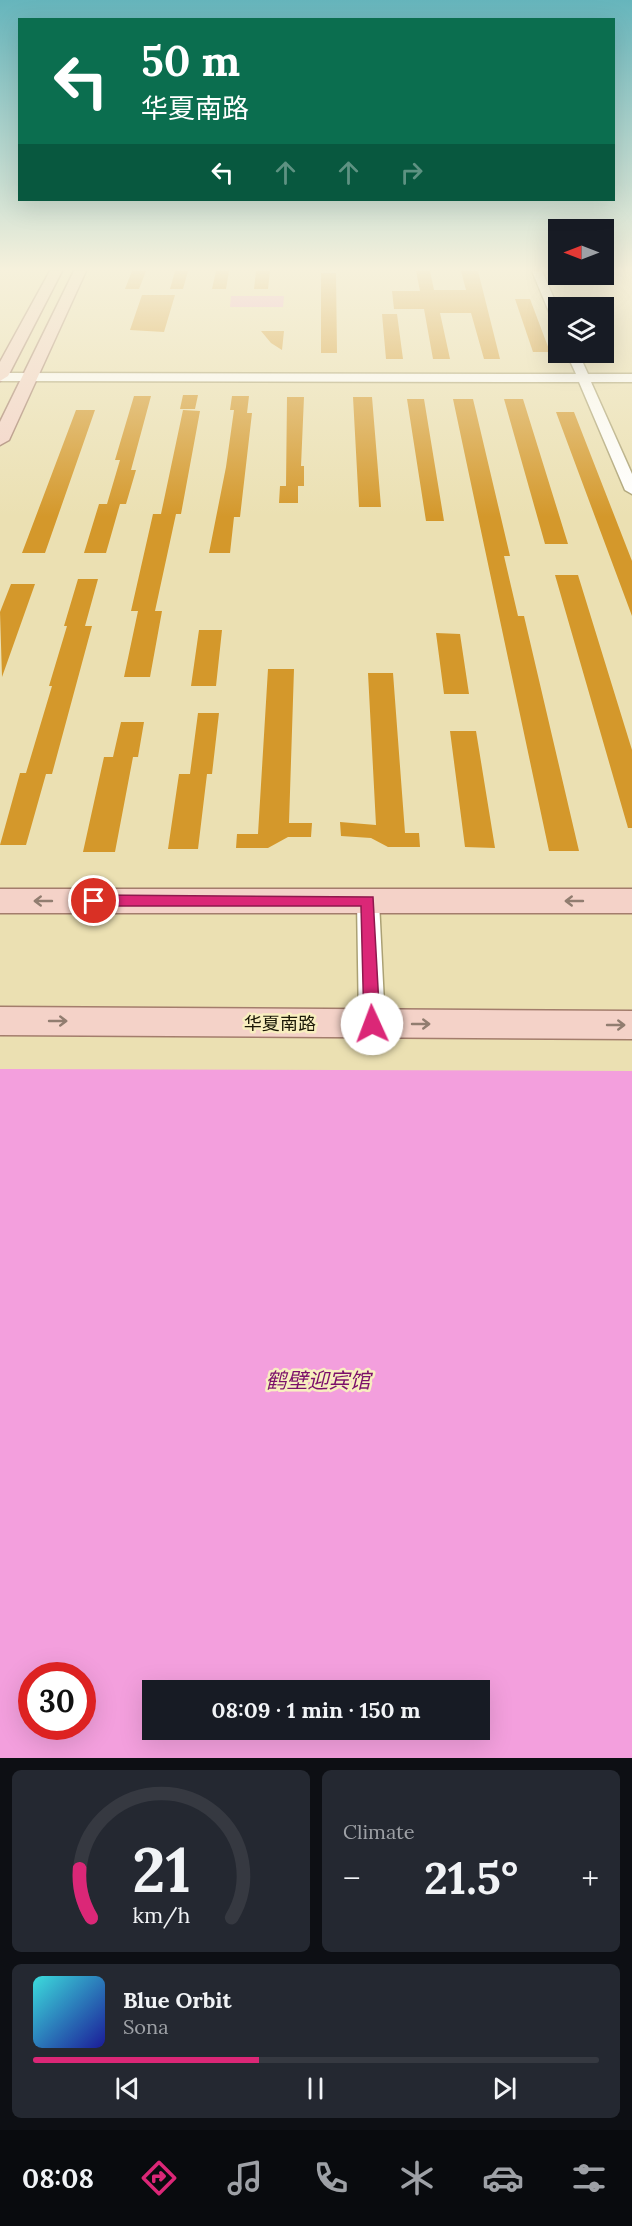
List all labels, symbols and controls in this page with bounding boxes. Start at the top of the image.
text: 50 m [141,34,240,88]
icon: left [42,42,120,120]
text: 华夏南路 [141,91,249,125]
icon: left [206,156,239,189]
icon: ahead [269,156,302,189]
icon: ahead [332,156,365,189]
icon: right [395,156,428,189]
north arrow [548,219,614,285]
map controls [548,219,614,363]
button: layers [548,297,614,363]
pin [68,875,119,926]
icon: arrive [77,884,110,917]
one-way arrow [33,895,53,907]
one-way arrow [564,895,584,907]
position arrow [340,992,404,1056]
street label: 华夏南路 [244,1012,316,1035]
one-way arrow [48,1015,68,1027]
one-way arrow [411,1018,431,1030]
one-way arrow [606,1019,626,1031]
park label: 鹤壁迎宾馆 [266,1367,373,1394]
speed limit sign: 30 [18,1662,96,1740]
text: 08:09 · 1 min · 150 m [212,1696,420,1724]
text: Climate [343,1819,415,1844]
text: 21 [132,1829,190,1909]
text: 21.5° [424,1849,518,1906]
text: − [343,1857,361,1899]
text: + [581,1857,599,1899]
text: km/h [132,1901,190,1929]
text: Blue Orbit [123,1986,231,2014]
text: Sona [123,2014,169,2039]
icon: previous [111,2072,144,2105]
icon: pause [299,2072,332,2105]
icon: next [488,2072,521,2105]
icon: directions [138,2157,180,2199]
icon: music [224,2157,266,2199]
icon: phone [310,2157,352,2199]
icon: climate [396,2157,438,2199]
icon: car [482,2157,524,2199]
icon: filters [568,2157,610,2199]
text: 08:08 [22,2161,94,2195]

